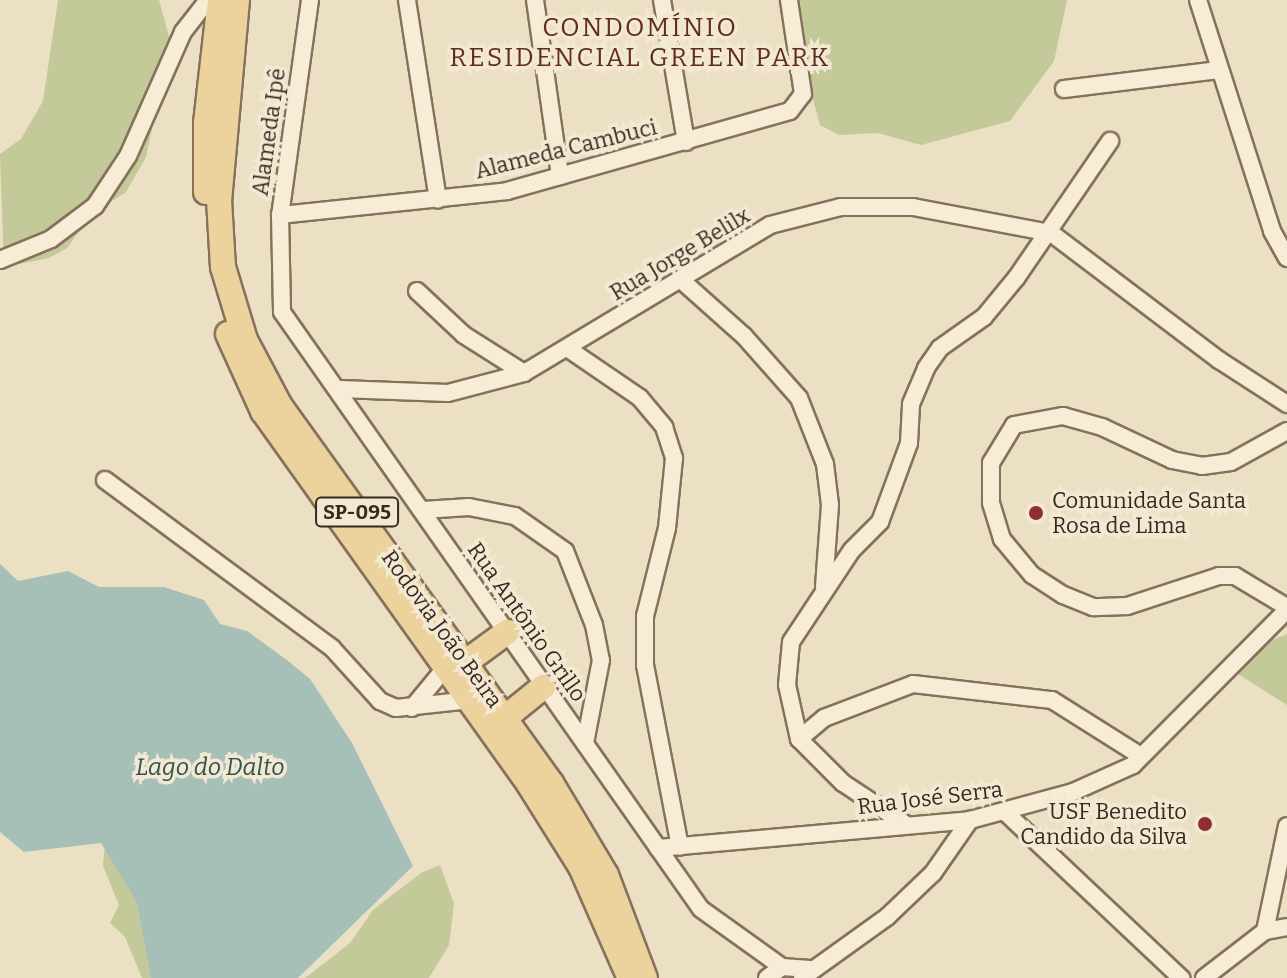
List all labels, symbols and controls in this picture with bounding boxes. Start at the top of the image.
district label: CONDOMÍNIO RESIDENCIAL GREEN PARK [449,12,831,74]
street label: Alameda Ipê [247,67,291,197]
street label: Alameda Cambuci [472,114,660,184]
street label: Rua Jorge Belilx [605,202,755,306]
place label: Comunidade Santa Rosa de Lima [1052,487,1246,538]
road number: SP-095 [315,496,399,528]
marker: Comunidade Santa Rosa de Lima [1027,504,1045,522]
street label: Rua Antônio Grillo [462,537,592,707]
street label: Rodovia João Beira [376,545,508,713]
water label: Lago do Dalto [135,754,285,782]
street label: Rua José Serra [856,776,1004,820]
place label: USF Benedito Candido da Silva [1020,798,1187,850]
marker: USF Benedito Candido da Silva [1194,813,1216,835]

